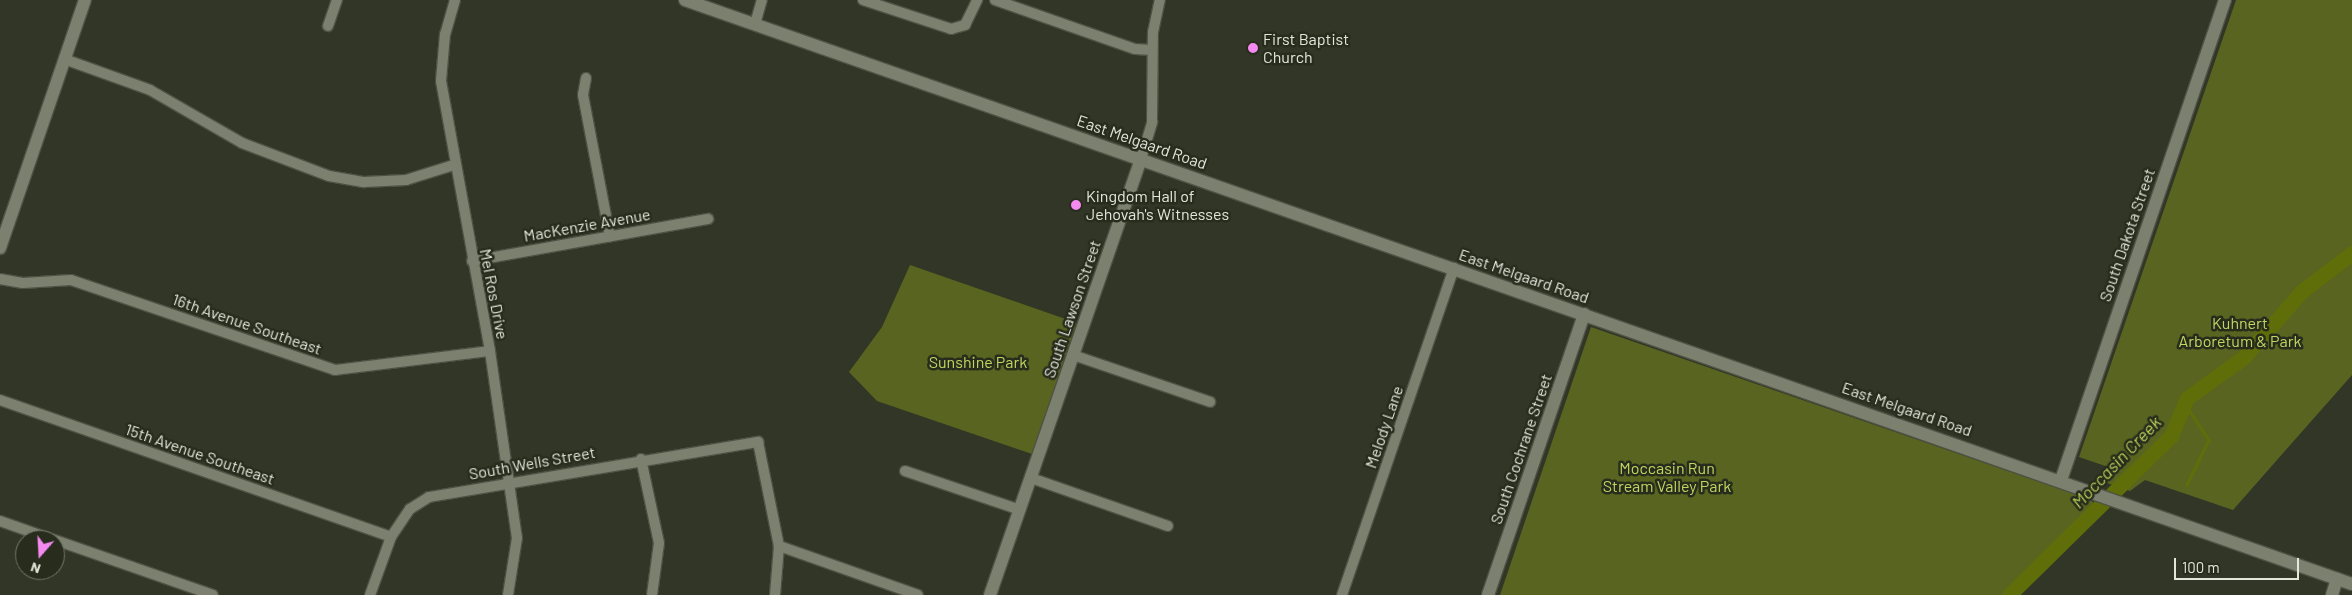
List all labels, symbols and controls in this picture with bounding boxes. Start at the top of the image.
place label: First Baptist Church [1263,29,1349,67]
marker: First Baptist Church [1247,42,1259,54]
street label: East Melgaard Road [1074,111,1210,173]
street label: South Dakota Street [2095,166,2159,304]
place label: Kingdom Hall of Jehovah's Witnesses [1086,186,1229,224]
marker: Kingdom Hall of Jehovah's Witnesses [1070,199,1082,211]
street label: MacKenzie Avenue [522,204,652,246]
street label: South Lawson Street [1039,238,1105,380]
street label: East Melgaard Road [1456,245,1592,307]
street label: Mel Ros Drive [476,247,512,341]
street label: 16th Avenue Southeast [170,289,324,359]
park label: Kuhnert Arboretum & Park [2178,313,2302,351]
park label: Sunshine Park [929,352,1027,372]
street label: South Cochrane Street [1486,371,1556,527]
street label: East Melgaard Road [1839,378,1975,440]
street label: Melody Lane [1361,383,1407,471]
water label: Moccasin Creek [2067,411,2165,513]
street label: 15th Avenue Southeast [123,419,277,489]
street label: South Wells Street [467,442,597,484]
park label: Moccasin Run Stream Valley Park [1603,458,1731,496]
north arrow [15,530,65,580]
scale bar [2177,548,2302,580]
text: 100 m [2182,558,2220,576]
text: N [28,559,42,578]

